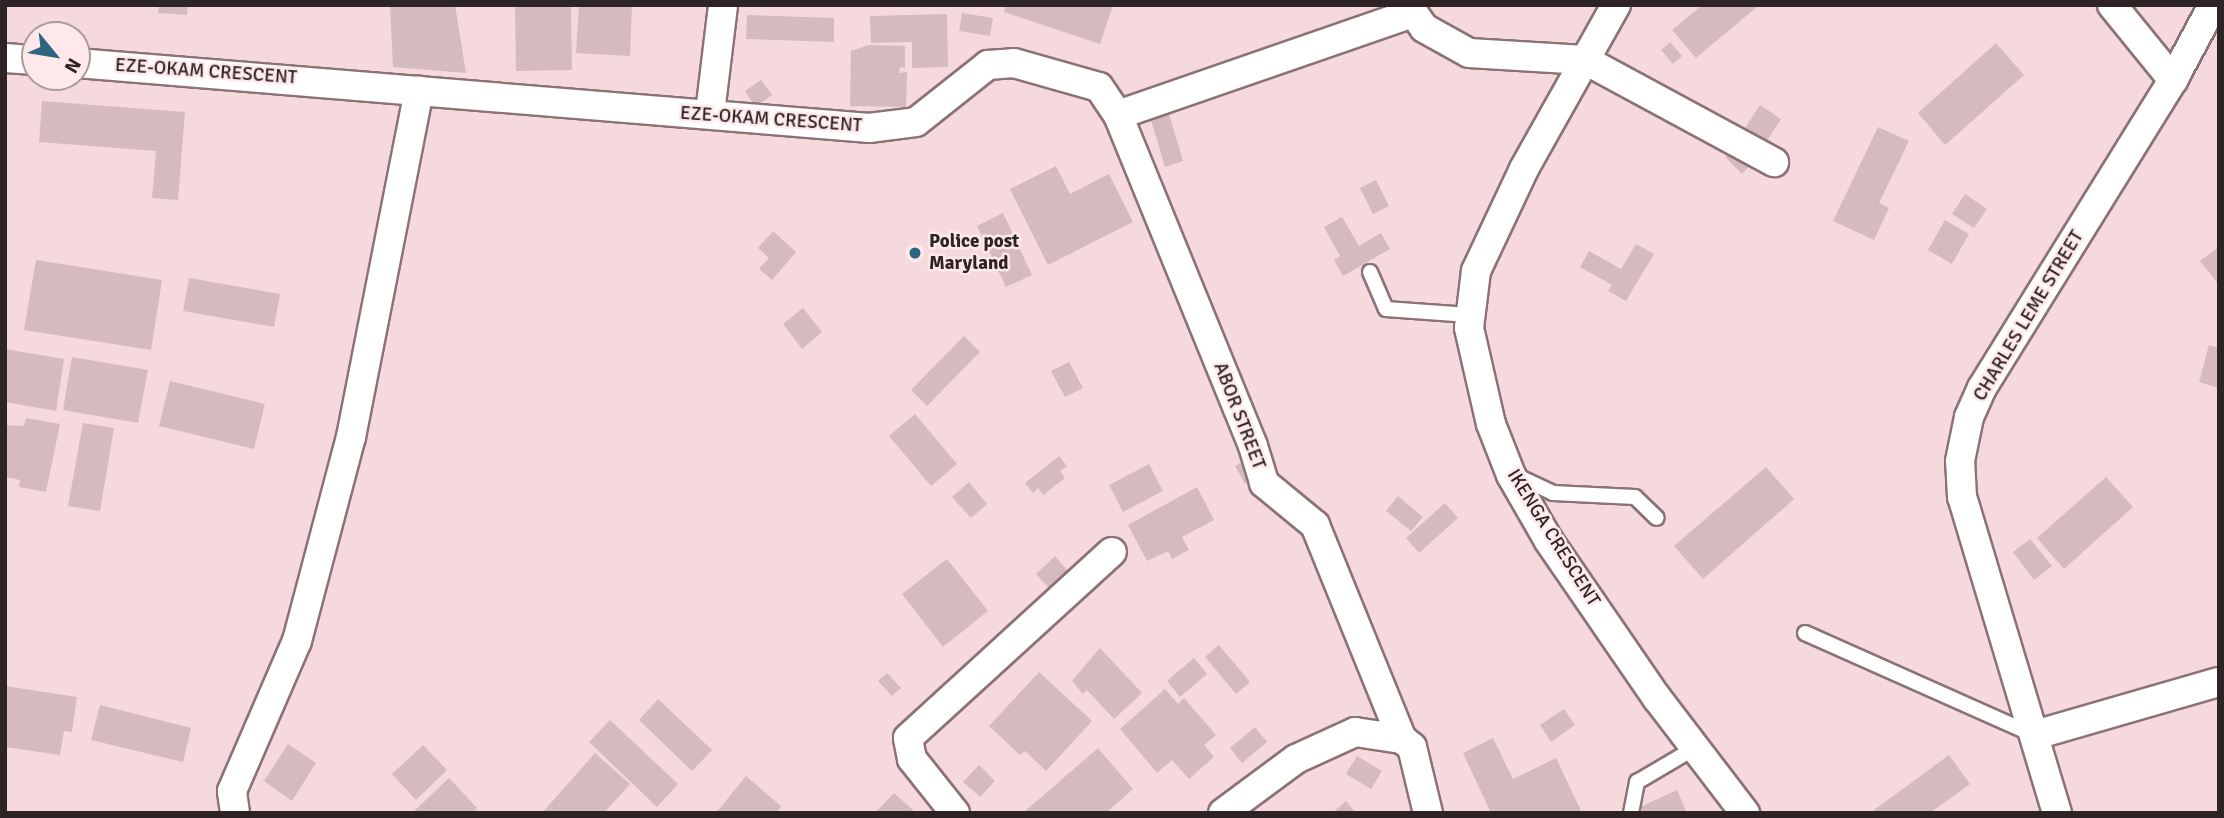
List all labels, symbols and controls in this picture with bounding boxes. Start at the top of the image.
north arrow [21,21,91,91]
text: N [59,54,86,77]
street label: EZE-OKAM CRESCENT [114,54,298,90]
street label: EZE-OKAM CRESCENT [679,102,863,138]
street label: CHARLES LEME STREET [1969,227,2089,405]
place label: Police post Maryland [929,231,1019,275]
marker: Police post Maryland [907,245,923,261]
street label: ABOR STREET [1208,359,1270,473]
street label: IKENGA CRESCENT [1502,465,1604,611]

